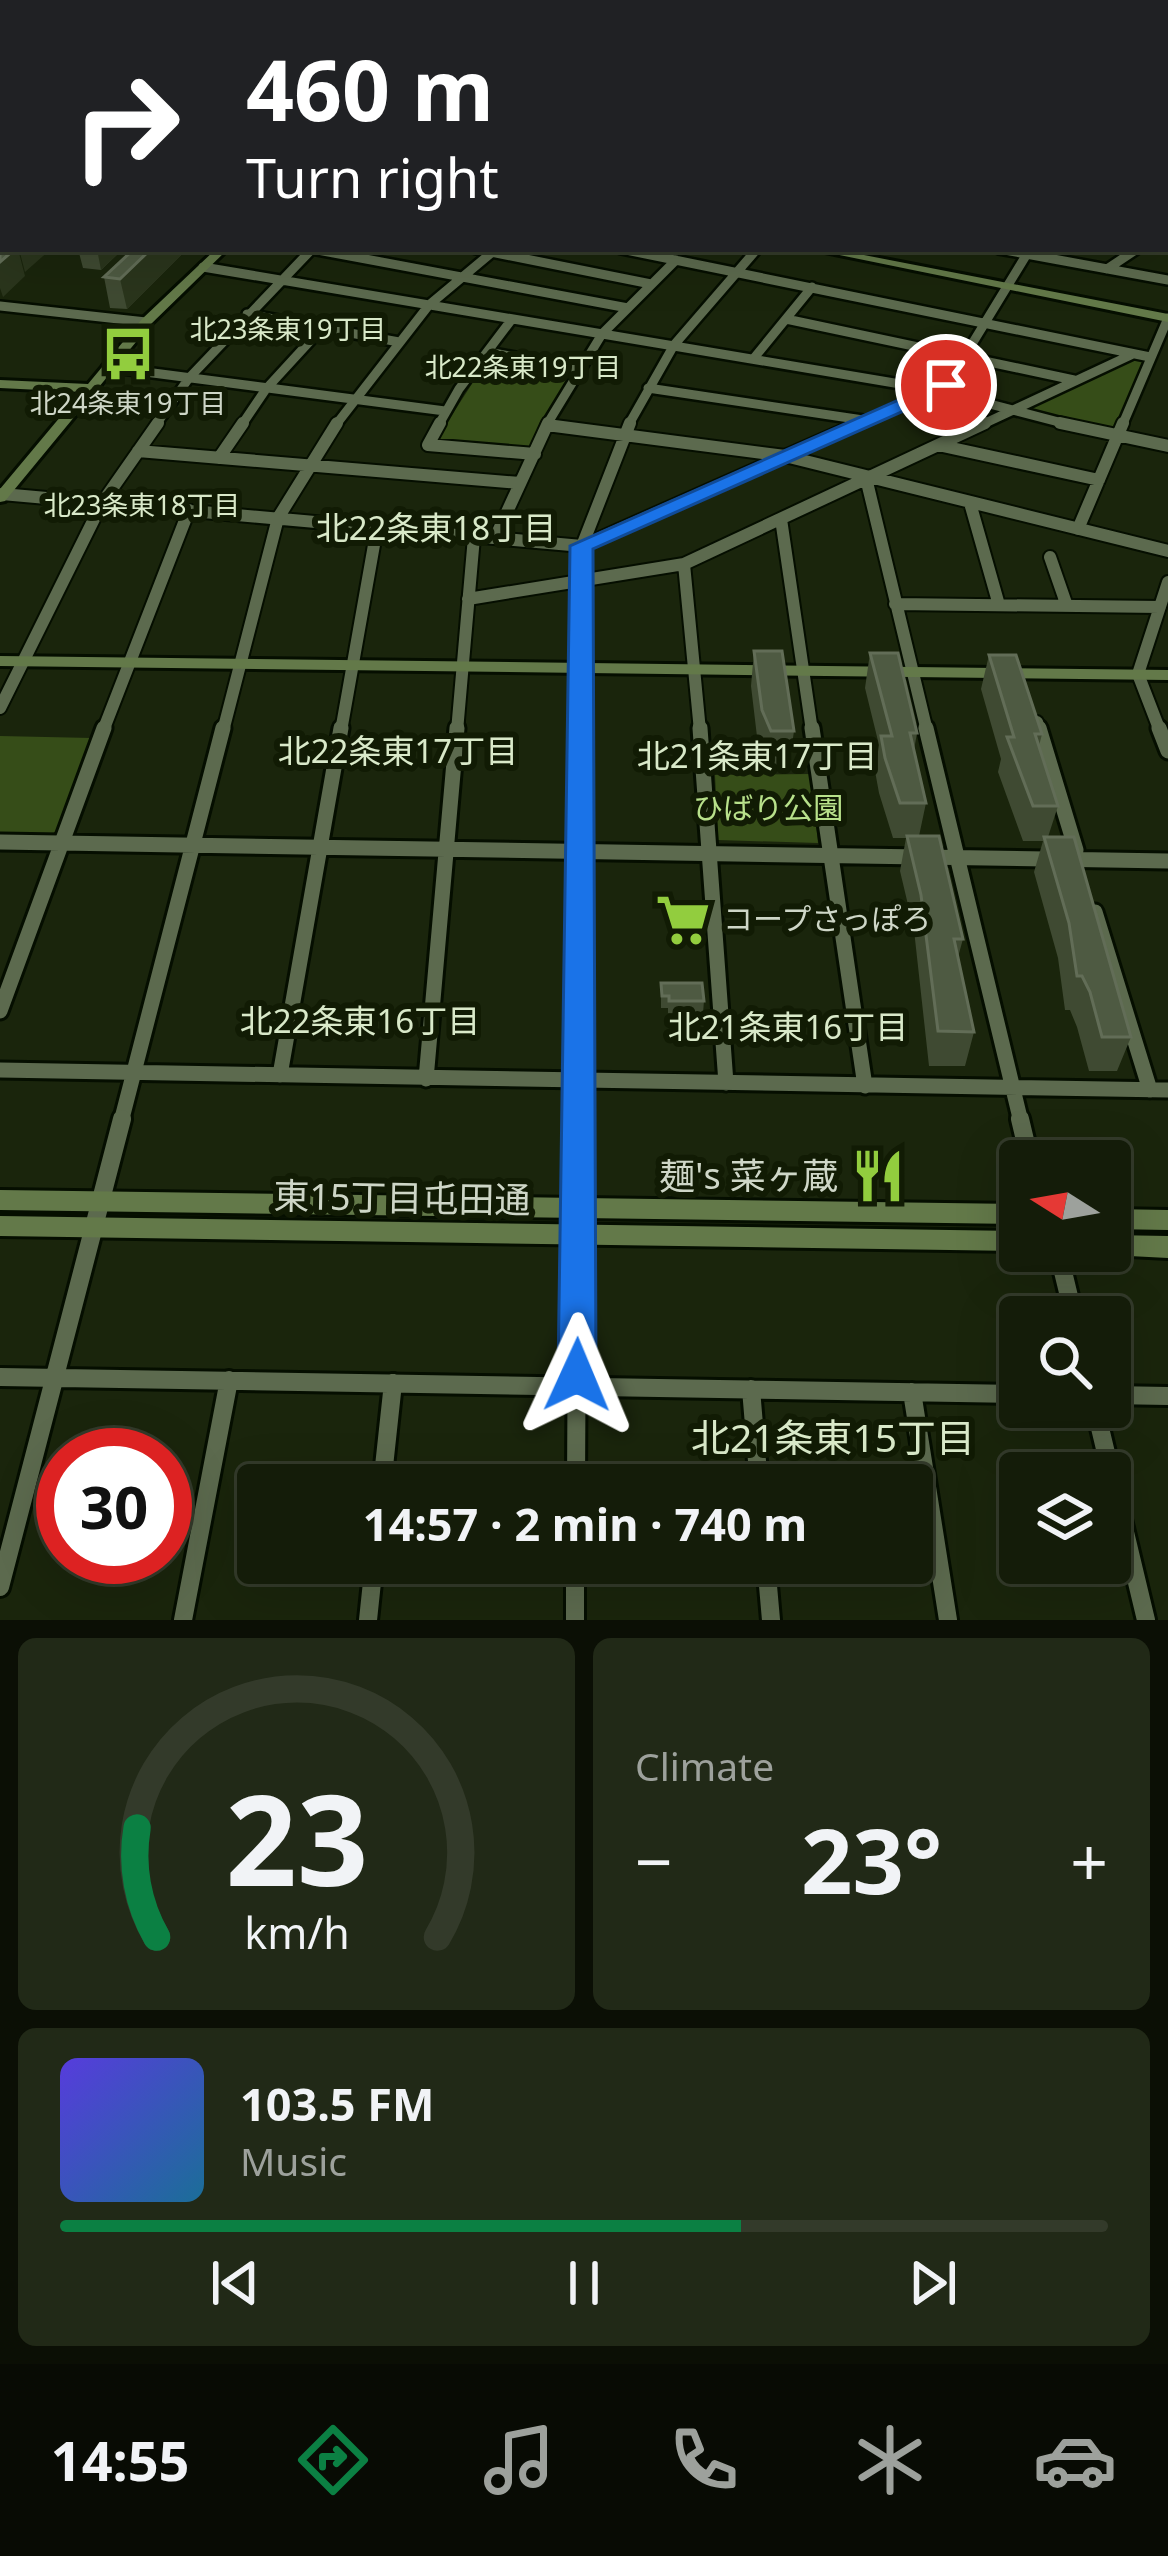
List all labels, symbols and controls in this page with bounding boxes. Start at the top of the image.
text: 460 m [246,31,494,146]
icon: right [48,48,204,204]
text: Turn right [246,140,499,214]
district label: 北23条東19丁目 [190,310,386,347]
bus stop icon: 北24条東19丁目 [99,325,157,383]
pin [895,334,997,436]
district label: 北22条東19丁目 [425,348,621,385]
icon: arrive [913,352,979,418]
place label: 北24条東19丁目 [30,384,226,421]
district label: 北23条東18丁目 [44,486,240,523]
district label: 北22条東18丁目 [316,505,556,550]
district label: 北22条東17丁目 [278,728,518,773]
district label: 北21条東17丁目 [637,733,877,778]
park label: ひばり公園 [693,787,843,828]
supermarket icon: コープさっぽろ [654,891,712,949]
place label: コープさっぽろ [723,898,931,939]
district label: 北22条東16丁目 [240,998,480,1043]
district label: 北21条東16丁目 [668,1004,908,1049]
north arrow [999,1140,1131,1272]
map controls [999,1140,1131,1584]
restaurant icon: 麺's 菜ヶ蔵 [849,1147,907,1205]
place label: 麺's 菜ヶ蔵 [659,1151,838,1200]
street label: 東15丁目屯田通 [273,1171,531,1224]
button: search [999,1296,1131,1428]
position arrow [514,1312,640,1438]
district label: 北21条東15丁目 [691,1410,975,1463]
speed limit sign: 30 [36,1428,192,1584]
button: layers [999,1452,1131,1584]
text: 14:57 · 2 min · 740 m [363,1493,807,1554]
text: Climate [635,1739,774,1792]
text: 23 [225,1753,368,1923]
text: 23° [801,1798,942,1920]
text: − [635,1815,673,1905]
text: + [1070,1815,1108,1905]
text: km/h [244,1903,349,1962]
text: 103.5 FM [240,2073,434,2134]
text: Music [240,2134,347,2187]
icon: previous [202,2250,268,2316]
icon: pause [551,2250,617,2316]
icon: next [900,2250,966,2316]
icon: directions [291,2418,375,2502]
icon: music [477,2418,561,2502]
icon: phone [662,2418,746,2502]
icon: climate [848,2418,932,2502]
icon: car [1033,2418,1117,2502]
text: 14:55 [51,2423,190,2497]

